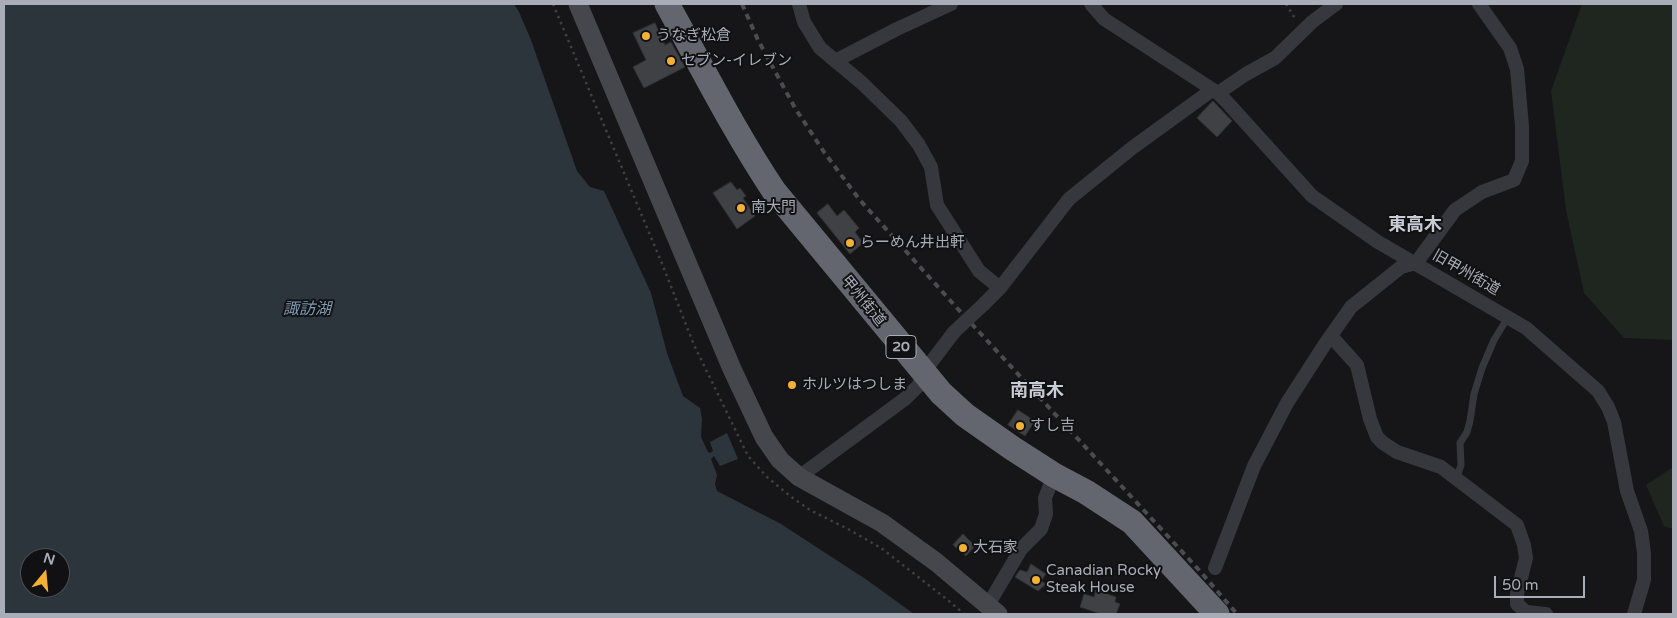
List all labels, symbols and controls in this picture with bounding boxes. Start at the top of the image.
place label: うなぎ松倉 [656,27,731,45]
marker: うなぎ松倉 [640,30,652,42]
place label: セブン-イレブン [681,52,792,70]
marker: セブン-イレブン [665,55,677,67]
place label: 南大門 [751,199,796,217]
marker: 南大門 [735,202,747,214]
district label: 東高木 [1388,214,1442,236]
place label: らーめん井出軒 [860,234,965,252]
marker: らーめん井出軒 [844,237,856,249]
street label: 旧甲州街道 [1429,246,1503,300]
street label: 甲州街道 [837,272,889,330]
water label: 諏訪湖 [283,300,331,320]
road number: 20 [886,336,916,358]
place label: ホルツはつしま [802,376,907,394]
marker: ホルツはつしま [786,379,798,391]
district label: 南高木 [1010,380,1064,402]
place label: すし吉 [1030,417,1075,435]
marker: すし吉 [1014,420,1026,432]
place label: 大石家 [973,539,1018,557]
marker: 大石家 [957,542,969,554]
north arrow [20,548,70,598]
text: N [41,549,57,569]
place label: Canadian Rocky Steak House [1046,562,1161,597]
scale bar [1497,566,1588,598]
marker: Canadian Rocky Steak House [1030,574,1042,586]
text: 50 m [1502,576,1539,594]

